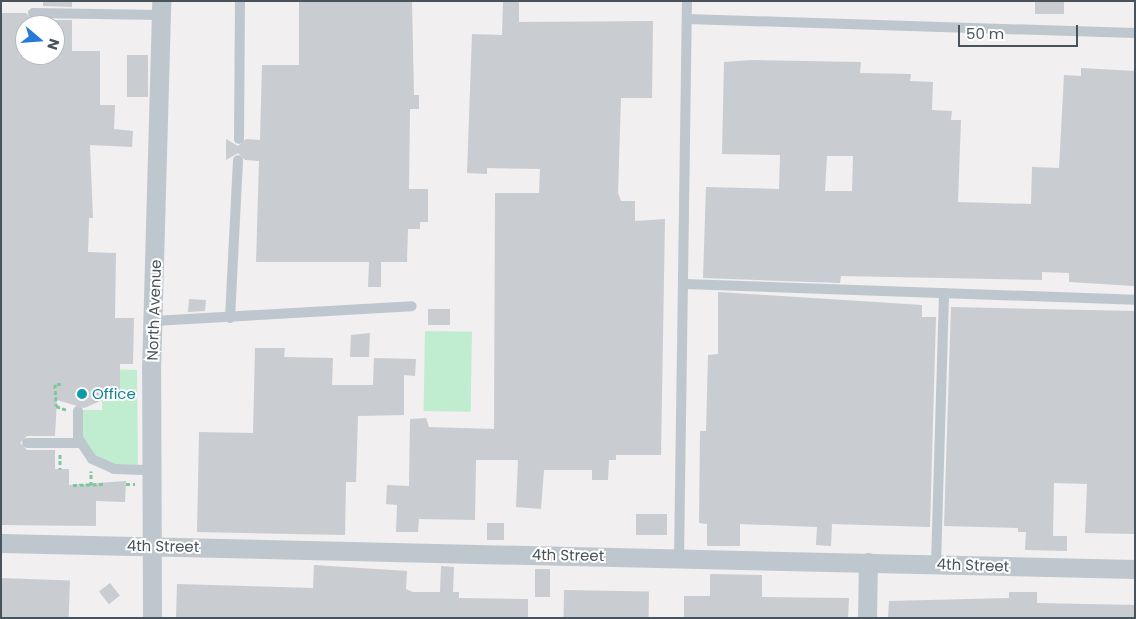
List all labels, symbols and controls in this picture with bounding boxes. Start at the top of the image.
north arrow [15,15,65,65]
scale bar [961,15,1081,47]
text: 50 m [966,23,1004,44]
text: N [42,36,64,52]
street label: North Avenue [143,259,165,361]
place label: Office [92,385,136,403]
marker: Office [76,388,88,400]
street label: 4th Street [127,536,199,556]
street label: 4th Street [532,545,604,565]
street label: 4th Street [936,555,1010,575]

